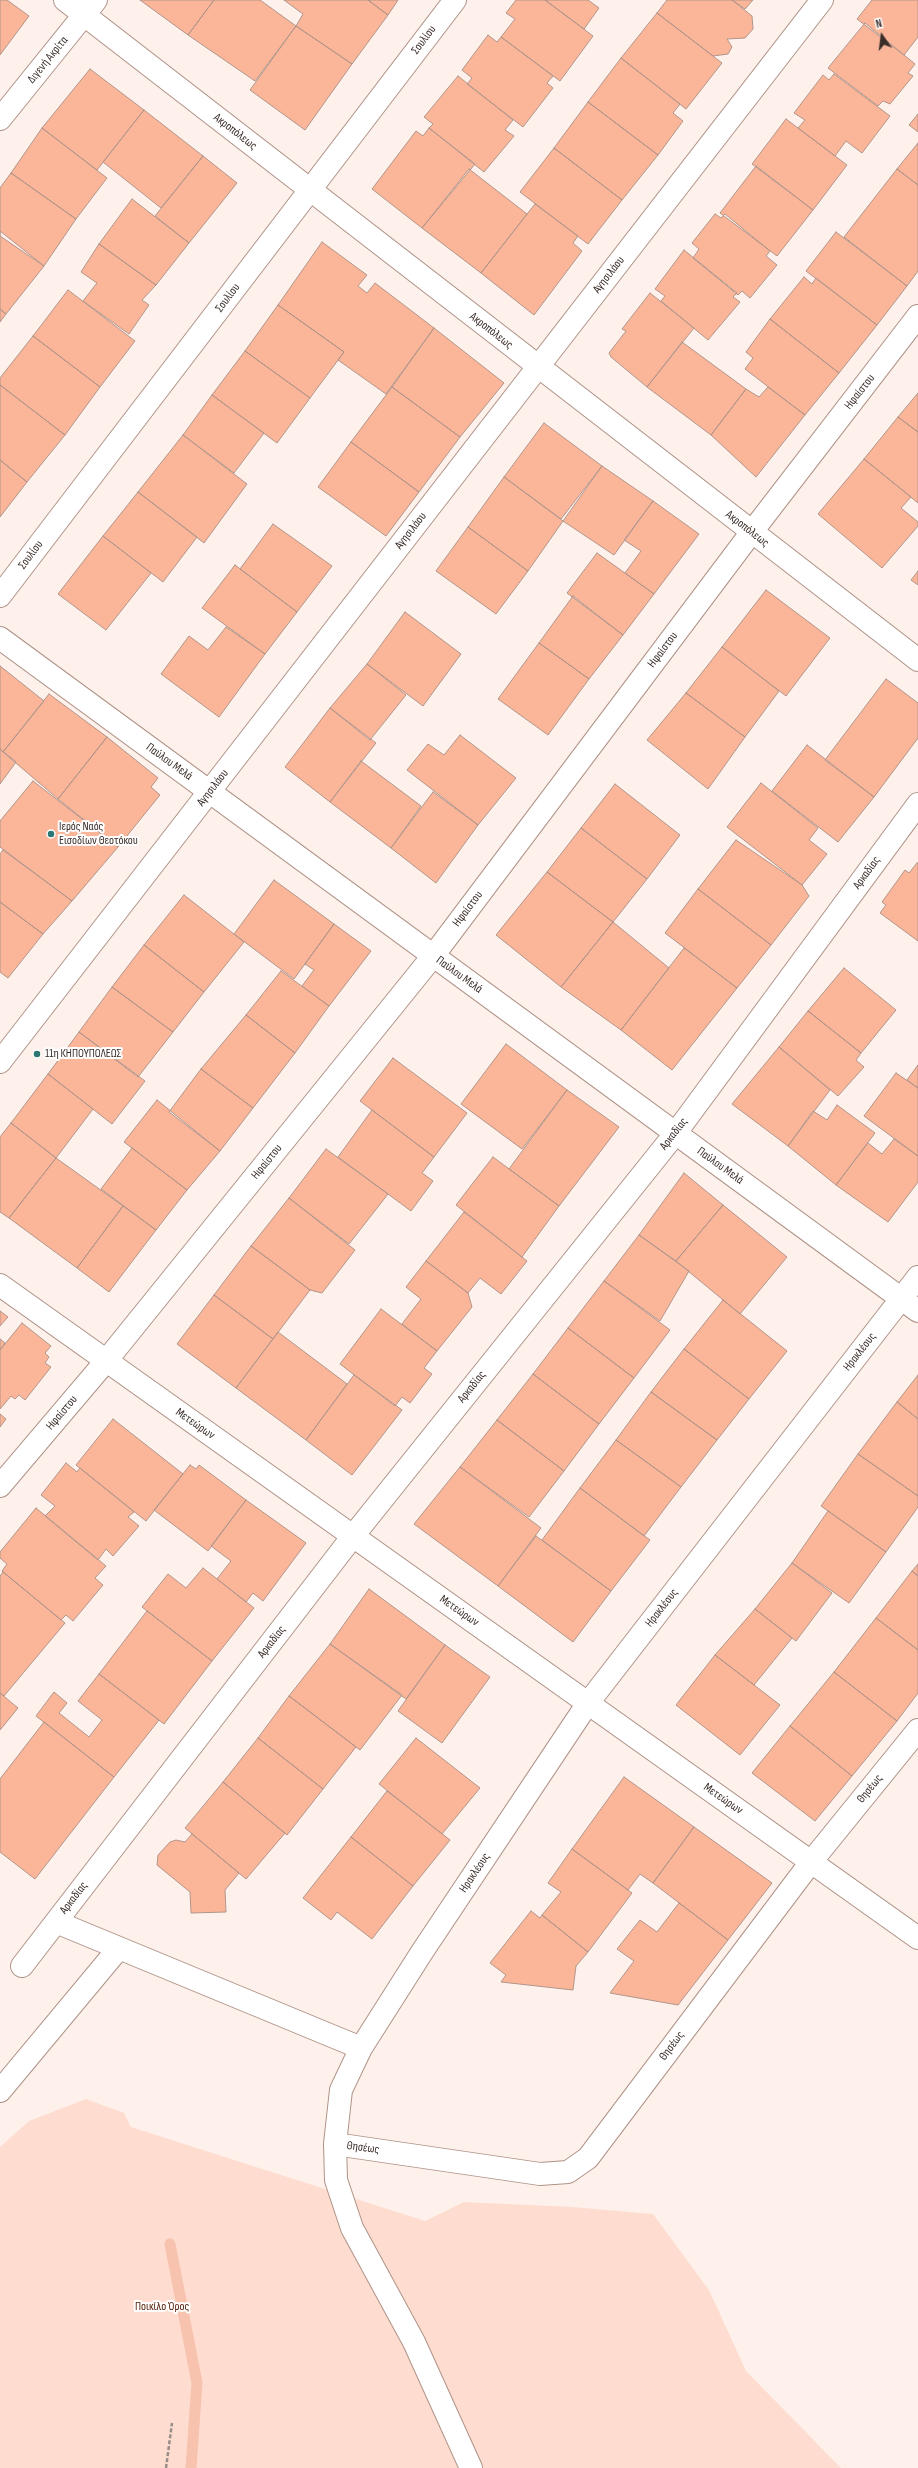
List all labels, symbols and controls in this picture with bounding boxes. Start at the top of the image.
north arrow [862,16,902,56]
text: N [875,17,883,31]
street label: Σουλίου [409,23,439,57]
street label: Διγενή Ακρίτα [25,34,71,86]
street label: Ακροπόλεως [210,111,260,153]
street label: Αγησιλάου [590,254,628,296]
street label: Σουλίου [213,281,243,315]
street label: Ακροπόλεως [466,310,516,352]
street label: Ηφαίστου [842,371,878,413]
street label: Ακροπόλεως [722,508,772,550]
street label: Αγησιλάου [392,510,430,552]
street label: Σουλίου [16,538,46,572]
street label: Ηφαίστου [645,629,681,671]
street label: Παύλου Μελά [143,740,195,784]
street label: Αγησιλάου [194,767,232,809]
place label: Ιερός Ναός Εισοδίων Θεοτόκου [59,820,138,848]
marker: Ιερός Ναός Εισοδίων Θεοτόκου [46,829,56,839]
street label: Αρκαδίας [850,854,884,892]
street label: Ηφαίστου [450,888,486,930]
street label: Παύλου Μελά [433,953,485,997]
place label: 11η ΚΗΠΟΥΠΟΛΕΩΣ [45,1047,121,1061]
marker: 11η ΚΗΠΟΥΠΟΛΕΩΣ [32,1049,42,1059]
street label: Αρκαδίας [657,1115,691,1153]
street label: Ηφαίστου [249,1142,285,1182]
street label: Παύλου Μελά [694,1144,746,1188]
street label: Ηρακλέους [841,1330,879,1374]
street label: Αρκαδίας [455,1368,489,1406]
street label: Ηφαίστου [43,1393,81,1433]
street label: Μετεώρων [173,1405,217,1443]
street label: Ηρακλέους [643,1586,681,1630]
street label: Μετεώρων [437,1592,481,1630]
street label: Αρκαδίας [255,1623,289,1661]
street label: Θησέως [854,1772,886,1806]
street label: Μετεώρων [701,1780,745,1818]
street label: Ηρακλέους [457,1850,493,1896]
street label: Αρκαδίας [57,1879,91,1917]
street label: Θησέως [656,2029,688,2063]
street label: Θησέως [346,2139,380,2157]
park label: Ποικίλο Όρος [135,2300,189,2314]

